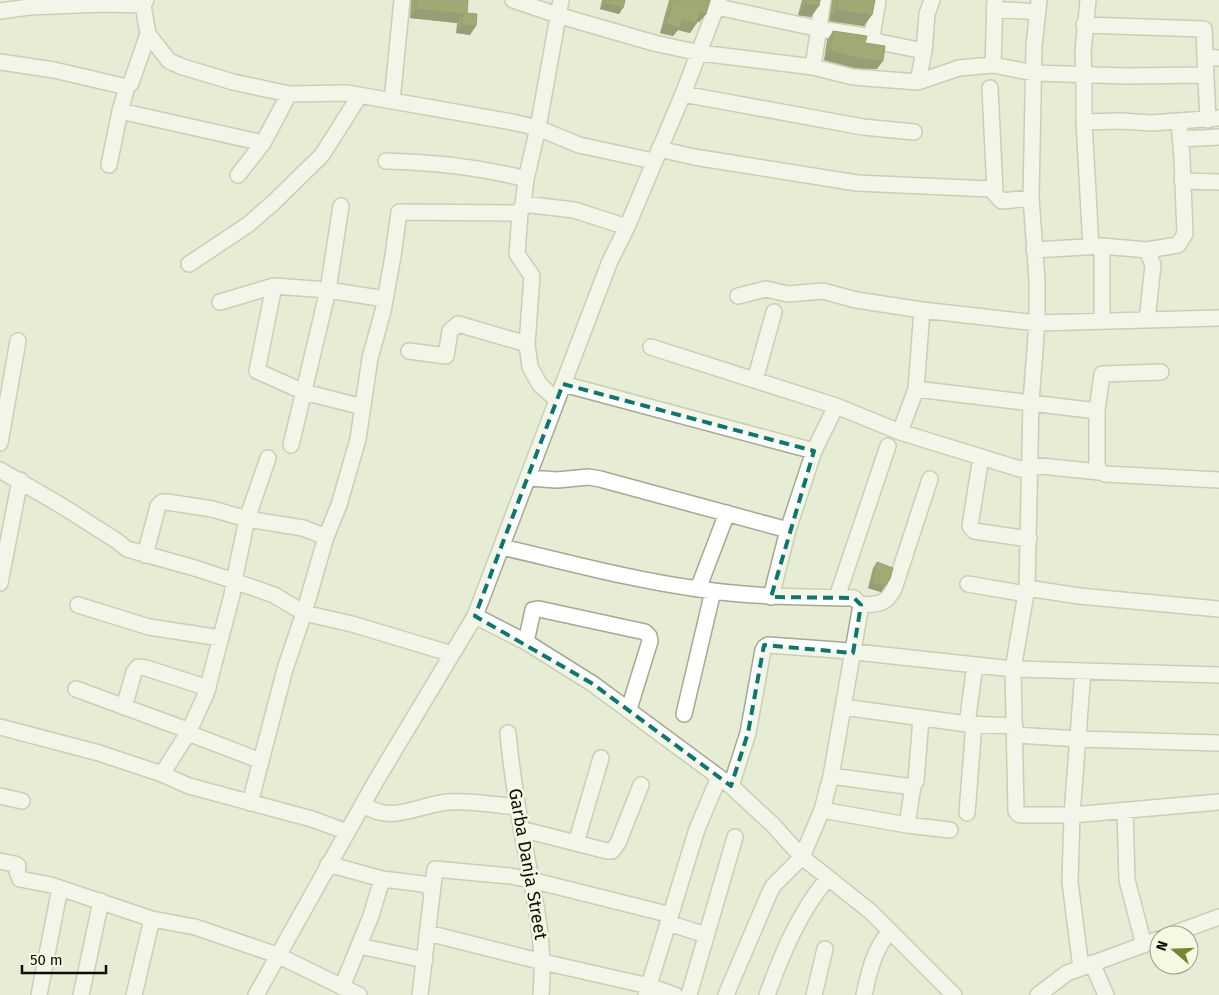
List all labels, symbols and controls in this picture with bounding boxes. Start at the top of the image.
street label: Garba Danja Street [504,787,552,942]
north arrow [1149,925,1199,975]
text: N [1153,939,1172,953]
scale bar [22,942,106,974]
text: 50 m [30,951,63,969]

